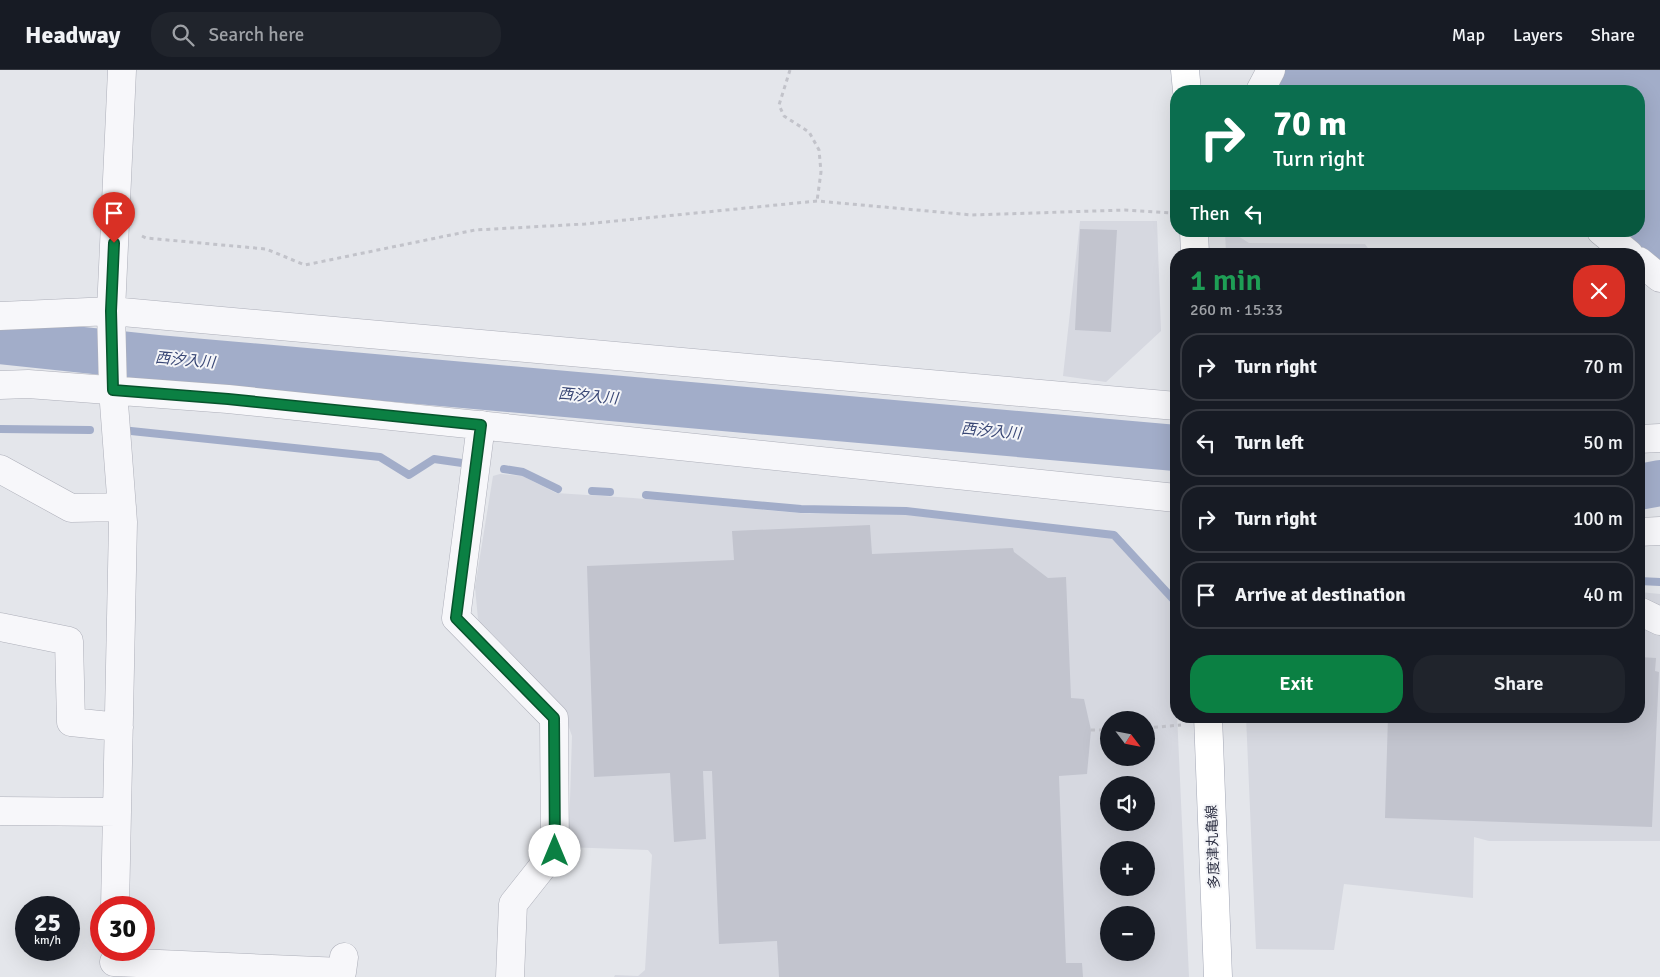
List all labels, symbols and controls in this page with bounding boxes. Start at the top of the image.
search box [151,12,501,57]
text: Headway [25,20,121,50]
icon: search [169,21,197,49]
text: Search here [209,23,304,47]
text: Map [1452,24,1485,46]
text: Layers [1513,24,1563,46]
text: Share [1591,24,1635,46]
text: 70 m [1273,102,1347,145]
icon: right [1190,105,1255,170]
text: Turn right [1273,145,1365,172]
pin [93,192,135,243]
icon: arrive [100,199,128,227]
icon: left [1240,200,1268,228]
text: Then [1190,202,1230,226]
text: 1 min [1190,262,1262,299]
button: close [1573,265,1625,317]
text: 260 m · 15:33 [1190,300,1283,320]
water label: 西汐入川 [154,348,218,372]
icon: right [1192,353,1220,381]
text: Turn right [1235,355,1317,379]
text: 70 m [1583,355,1623,379]
water label: 西汐入川 [557,384,621,408]
water label: 西汐入川 [960,419,1024,443]
icon: left [1192,429,1220,457]
text: Turn left [1235,431,1304,455]
text: 50 m [1583,431,1623,455]
icon: right [1192,505,1220,533]
text: Turn right [1235,507,1317,531]
text: 100 m [1573,507,1623,531]
icon: arrive [1192,581,1220,609]
text: Arrive at destination [1235,583,1406,607]
text: 40 m [1583,583,1623,607]
button: Exit [1190,655,1403,713]
button: Share [1413,655,1625,713]
north arrow [1100,711,1155,766]
map controls [1100,711,1155,961]
button: sound [1100,776,1155,831]
street label: 多度津丸亀線 [1203,805,1223,889]
position arrow [528,824,580,876]
button: + [1100,841,1155,896]
speed limit sign: 30 [90,896,155,961]
button: − [1100,906,1155,961]
text: 25 [34,907,61,938]
text: km/h [34,933,61,948]

